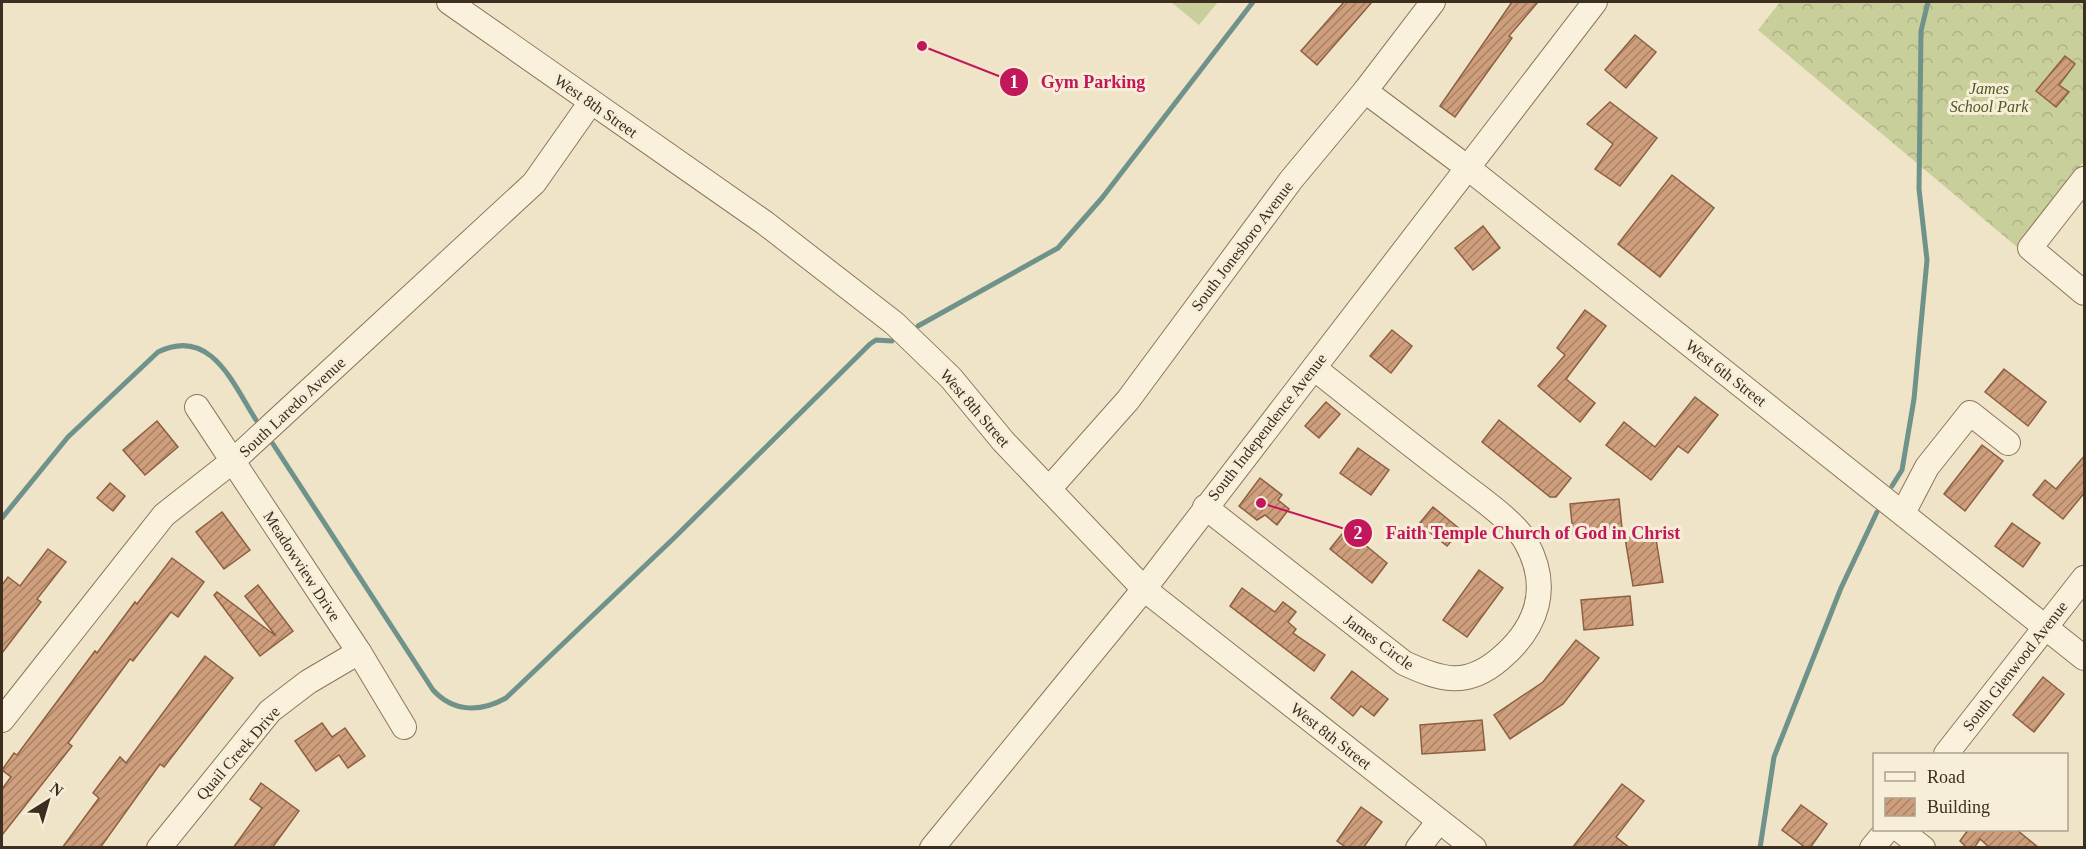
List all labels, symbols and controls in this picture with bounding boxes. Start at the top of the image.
callout: Gym Parking [999,64,1157,100]
street label: West 8th Street [551,71,641,141]
text: 1 [1010,72,1019,92]
text: Gym Parking [1041,72,1145,92]
park label: James School Park [1950,80,2029,115]
street label: South Jonesboro Avenue [1188,178,1296,314]
street label: West 6th Street [1682,336,1770,410]
street label: South Independence Avenue [1204,350,1330,505]
street label: South Laredo Avenue [236,354,348,460]
street label: West 8th Street [937,366,1014,451]
street label: Meadowview Drive [260,508,344,624]
callout: Faith Temple Church of God in Christ [1343,515,1692,551]
text: 2 [1354,523,1363,543]
text: Faith Temple Church of God in Christ [1386,523,1680,543]
street label: South Glenwood Avenue [1959,598,2071,734]
street label: James Circle [1341,611,1417,673]
street label: West 8th Street [1287,699,1375,773]
street label: Quail Creek Drive [193,703,283,803]
legend [1873,753,2068,831]
text: Road [1927,767,1965,787]
north arrow [18,771,78,831]
text: N [47,779,67,800]
text: Building [1927,797,1990,817]

